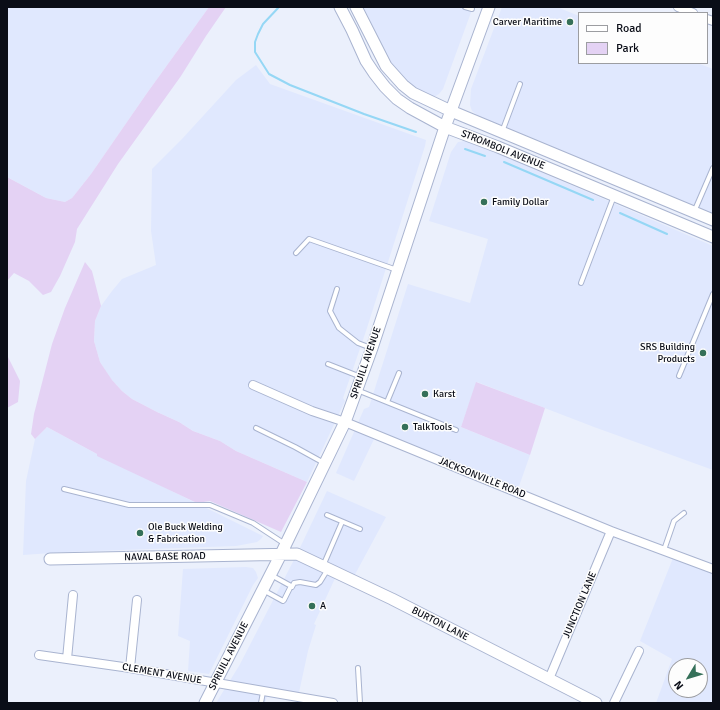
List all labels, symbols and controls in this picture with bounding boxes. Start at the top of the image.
legend [578,12,708,64]
place label: Carver Maritime [493,16,562,28]
marker: Carver Maritime [565,17,575,27]
text: Road [616,21,642,36]
text: Park [616,41,639,56]
street label: STROMBOLI AVENUE [459,128,547,172]
place label: Family Dollar [492,196,549,208]
marker: Family Dollar [479,197,489,207]
street label: SPRUILL AVENUE [348,325,384,401]
place label: SRS Building Products [640,341,695,364]
marker: SRS Building Products [698,348,708,358]
place label: Karst [433,388,456,400]
marker: Karst [420,389,430,399]
place label: TalkTools [413,421,452,433]
marker: TalkTools [400,422,410,432]
street label: JACKSONVILLE ROAD [437,455,527,501]
place label: Ole Buck Welding & Fabrication [148,521,223,544]
marker: Ole Buck Welding & Fabrication [135,528,145,538]
street label: NAVAL BASE ROAD [124,550,206,564]
street label: JUNCTION LANE [561,570,599,640]
place label: A [320,600,326,612]
marker: A [307,601,317,611]
street label: BURTON LANE [409,604,471,644]
street label: SPRUILL AVENUE [207,620,251,692]
north arrow [668,658,708,698]
street label: CLEMENT AVENUE [121,661,203,687]
text: N [671,678,686,692]

